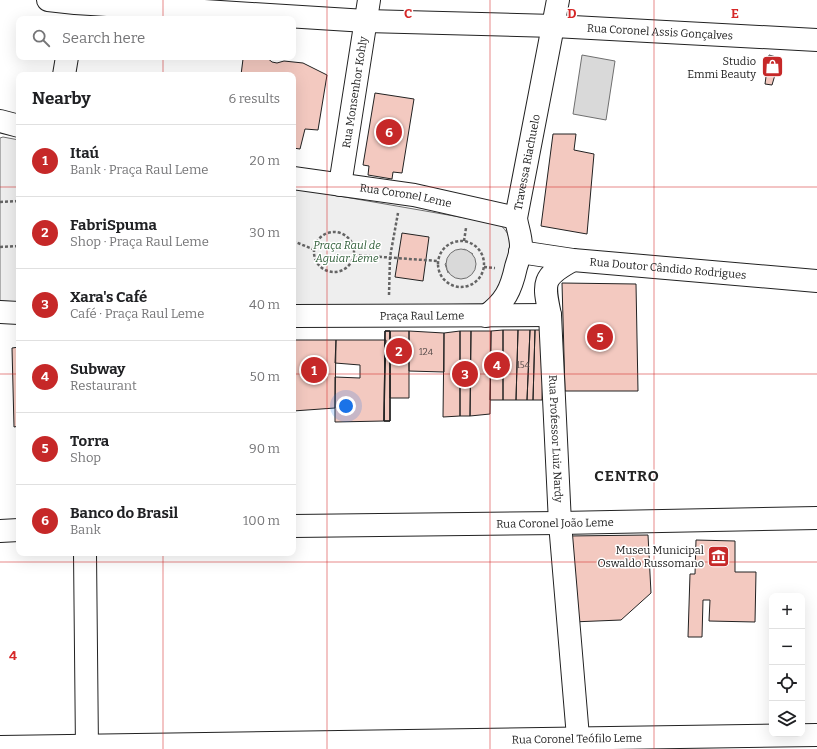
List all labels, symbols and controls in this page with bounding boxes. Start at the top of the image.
text: C [404,6,412,21]
text: D [567,6,577,21]
text: E [731,6,739,21]
search box [16,16,296,60]
street label: Rua Coronel Assis Gonçalves [587,22,733,43]
icon: search [30,27,52,49]
text: Search here [62,29,145,47]
street label: Rua Monsenhor Kohly [340,35,370,149]
shop icon: Studio Emmi Beauty [759,54,785,80]
place label: Studio Emmi Beauty [687,55,756,81]
text: Nearby [32,88,91,109]
text: 6 results [228,91,280,106]
street label: Travessa Riachuelo [512,113,543,212]
pin: 6 [376,117,402,147]
text: Itaú [70,144,99,162]
text: 1 [42,153,48,168]
text: 20 m [250,153,280,168]
text: Bank · Praça Raul Leme [70,162,208,177]
street label: Rua Coronel Leme [359,181,453,210]
text: FabriSpuma [70,216,157,234]
text: 2 [41,225,49,240]
text: 30 m [249,225,280,240]
text: Shop · Praça Raul Leme [70,234,209,249]
park label: Praça Raul de Aguiar Leme [313,239,381,265]
street label: Rua Doutor Cândido Rodrigues [589,255,747,282]
text: Xara's Café [70,288,147,306]
text: 3 [41,297,49,312]
text: 40 m [249,297,280,312]
text: Café · Praça Raul Leme [70,306,204,321]
street label: Praça Raul Leme [380,309,464,323]
pin: 5 [587,322,613,352]
pin: 2 [386,336,412,366]
house number: 124 [419,347,434,357]
pin: 4 [484,350,510,380]
pin: 1 [301,355,327,385]
pin: 3 [452,359,478,389]
text: Subway [70,360,125,378]
house number: 154 [516,360,531,370]
text: 4 [41,369,49,384]
text: 50 m [250,369,280,384]
street label: Rua Professor Luiz Nardy [546,374,565,503]
text: Restaurant [70,378,137,393]
your location [336,396,356,416]
text: Torra [70,432,109,450]
text: 5 [41,441,49,456]
text: 90 m [249,441,280,456]
text: Shop [70,450,101,465]
district label: CENTRO [594,467,660,485]
text: Banco do Brasil [70,504,178,522]
text: 6 [41,513,49,528]
text: 100 m [243,513,280,528]
street label: Rua Coronel João Leme [496,516,614,531]
text: Bank [70,522,101,537]
museum icon: Museu Municipal Oswaldo Russomano [706,543,732,569]
place label: Museu Municipal Oswaldo Russomano [597,544,704,570]
map controls [769,593,805,737]
button: + [769,593,805,629]
button: − [769,629,805,665]
text: 4 [9,648,17,663]
button: locate [769,665,805,701]
button: layers [769,701,805,737]
street label: Rua Coronel Teófilo Leme [512,732,642,746]

